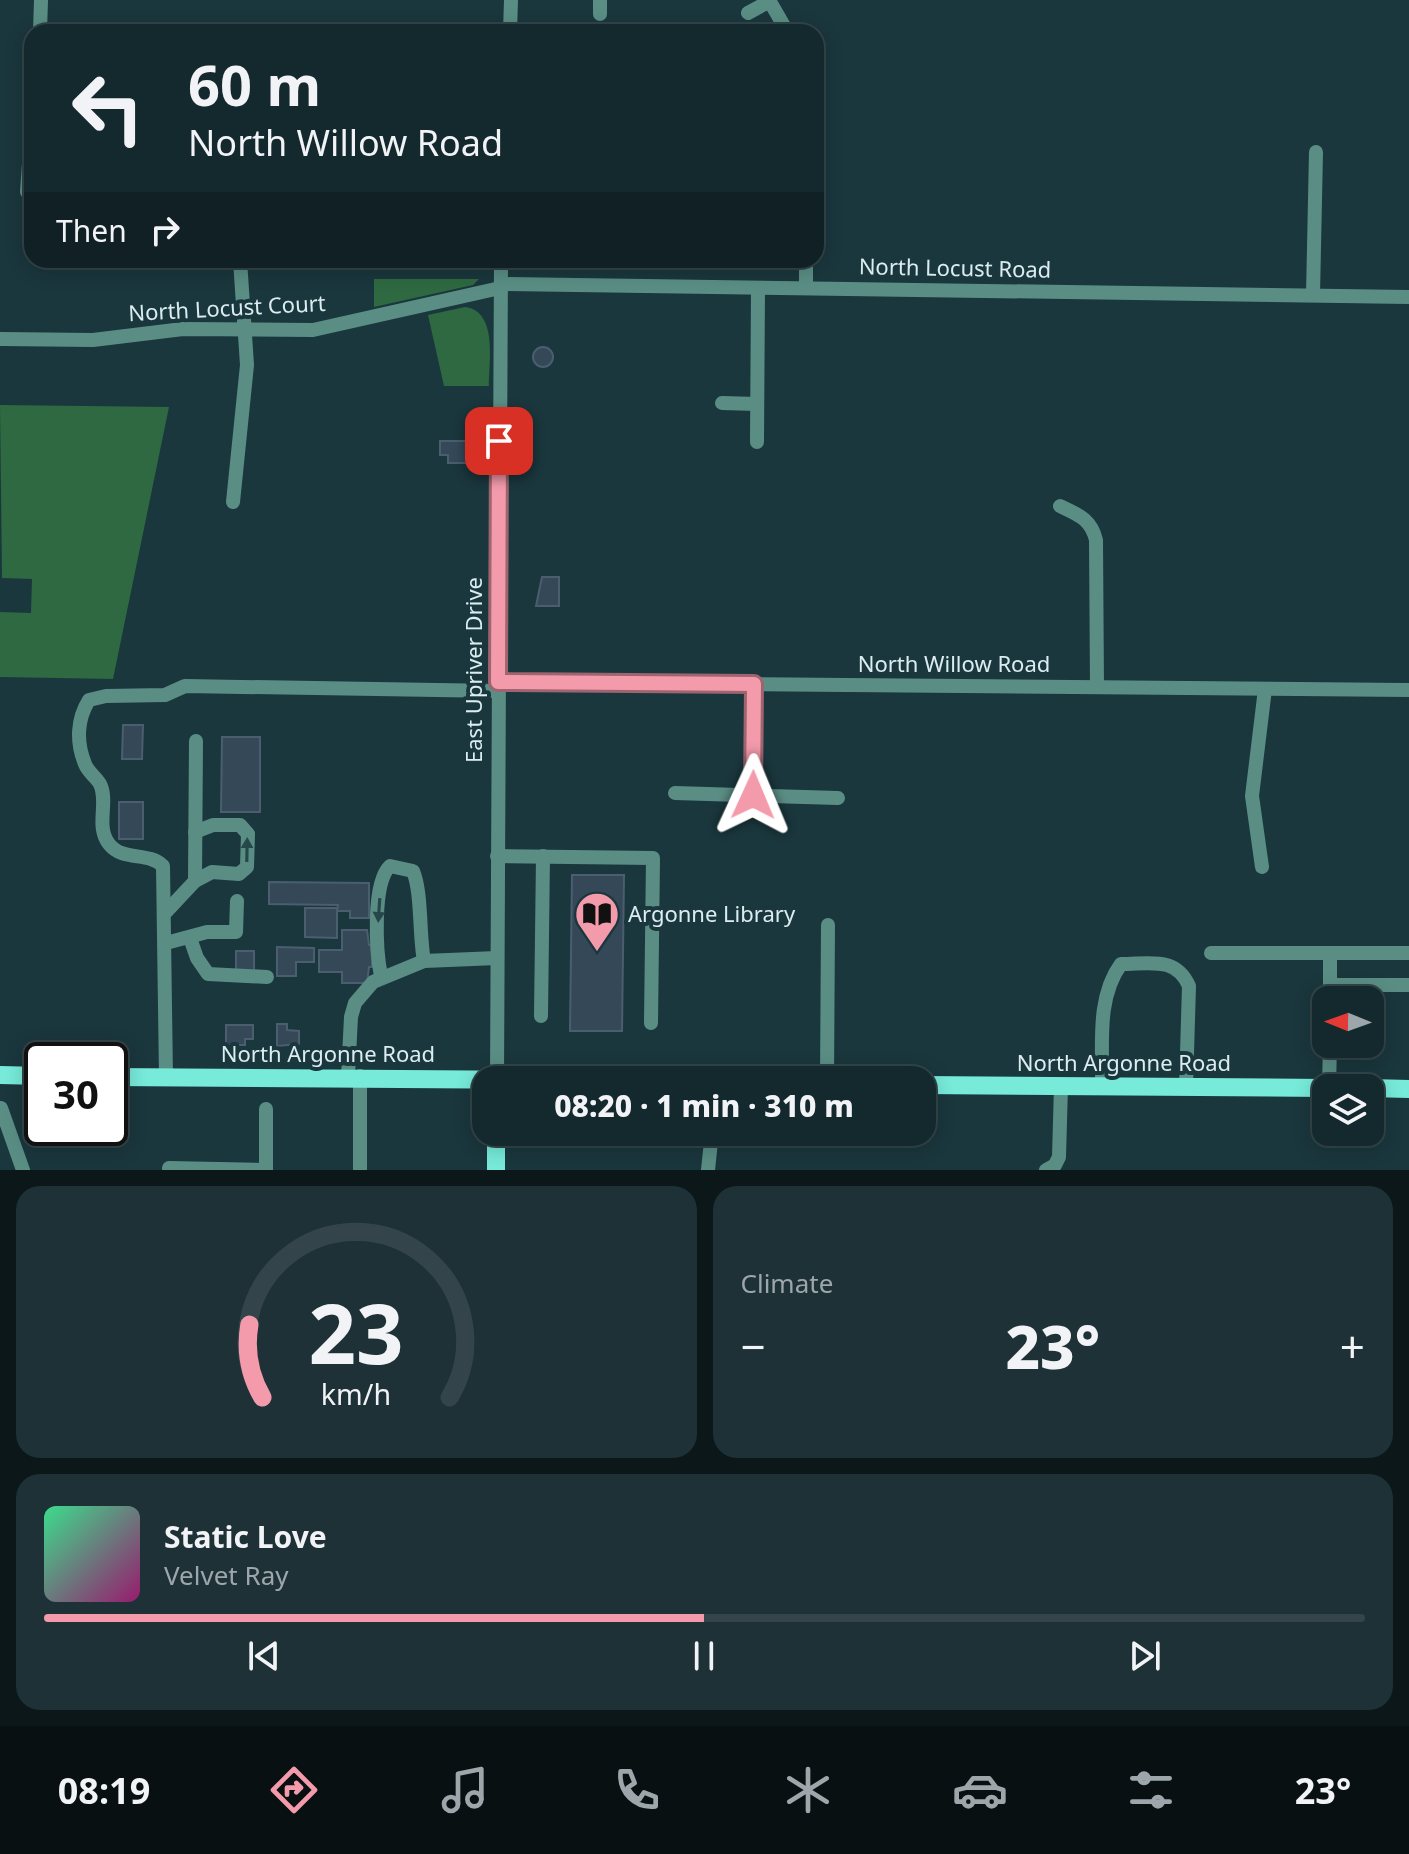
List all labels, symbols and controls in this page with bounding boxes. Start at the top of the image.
text: 60 m [188,46,321,122]
icon: left [56,56,160,160]
text: North Willow Road [188,118,503,167]
icon: right [143,208,187,252]
text: Then [56,210,127,251]
street label: North Locust Road [859,250,1051,284]
street label: North Locust Court [128,287,326,327]
pin [465,407,533,475]
icon: arrive [477,419,521,463]
street label: East Upriver Drive [458,577,488,763]
street label: North Willow Road [858,648,1050,678]
position arrow [711,753,795,837]
one-way arrow [241,837,254,862]
library icon: Argonne Library [573,890,621,953]
one-way arrow [372,898,385,923]
place label: Argonne Library [628,898,796,928]
north arrow [1312,986,1384,1058]
map controls [1312,986,1384,1146]
street label: North Argonne Road [221,1038,435,1068]
speed limit sign: 30 [24,1042,128,1146]
street label: North Argonne Road [1017,1047,1231,1077]
button: layers [1312,1074,1384,1146]
text: 08:20 · 1 min · 310 m [554,1085,854,1126]
text: Climate [741,1265,833,1301]
text: 23 [309,1275,404,1388]
text: 23° [1005,1305,1100,1387]
text: − [741,1316,766,1376]
text: + [1340,1316,1365,1376]
text: km/h [321,1374,391,1413]
text: Static Love [164,1516,327,1557]
text: Velvet Ray [164,1557,289,1593]
icon: previous [242,1634,286,1678]
icon: pause [682,1634,726,1678]
icon: next [1123,1634,1167,1678]
icon: directions [266,1762,322,1818]
icon: music [437,1762,493,1818]
icon: phone [609,1762,665,1818]
icon: climate [780,1762,836,1818]
icon: car [952,1762,1008,1818]
icon: filters [1123,1762,1179,1818]
text: 08:19 [58,1766,150,1815]
text: 23° [1295,1766,1351,1815]

